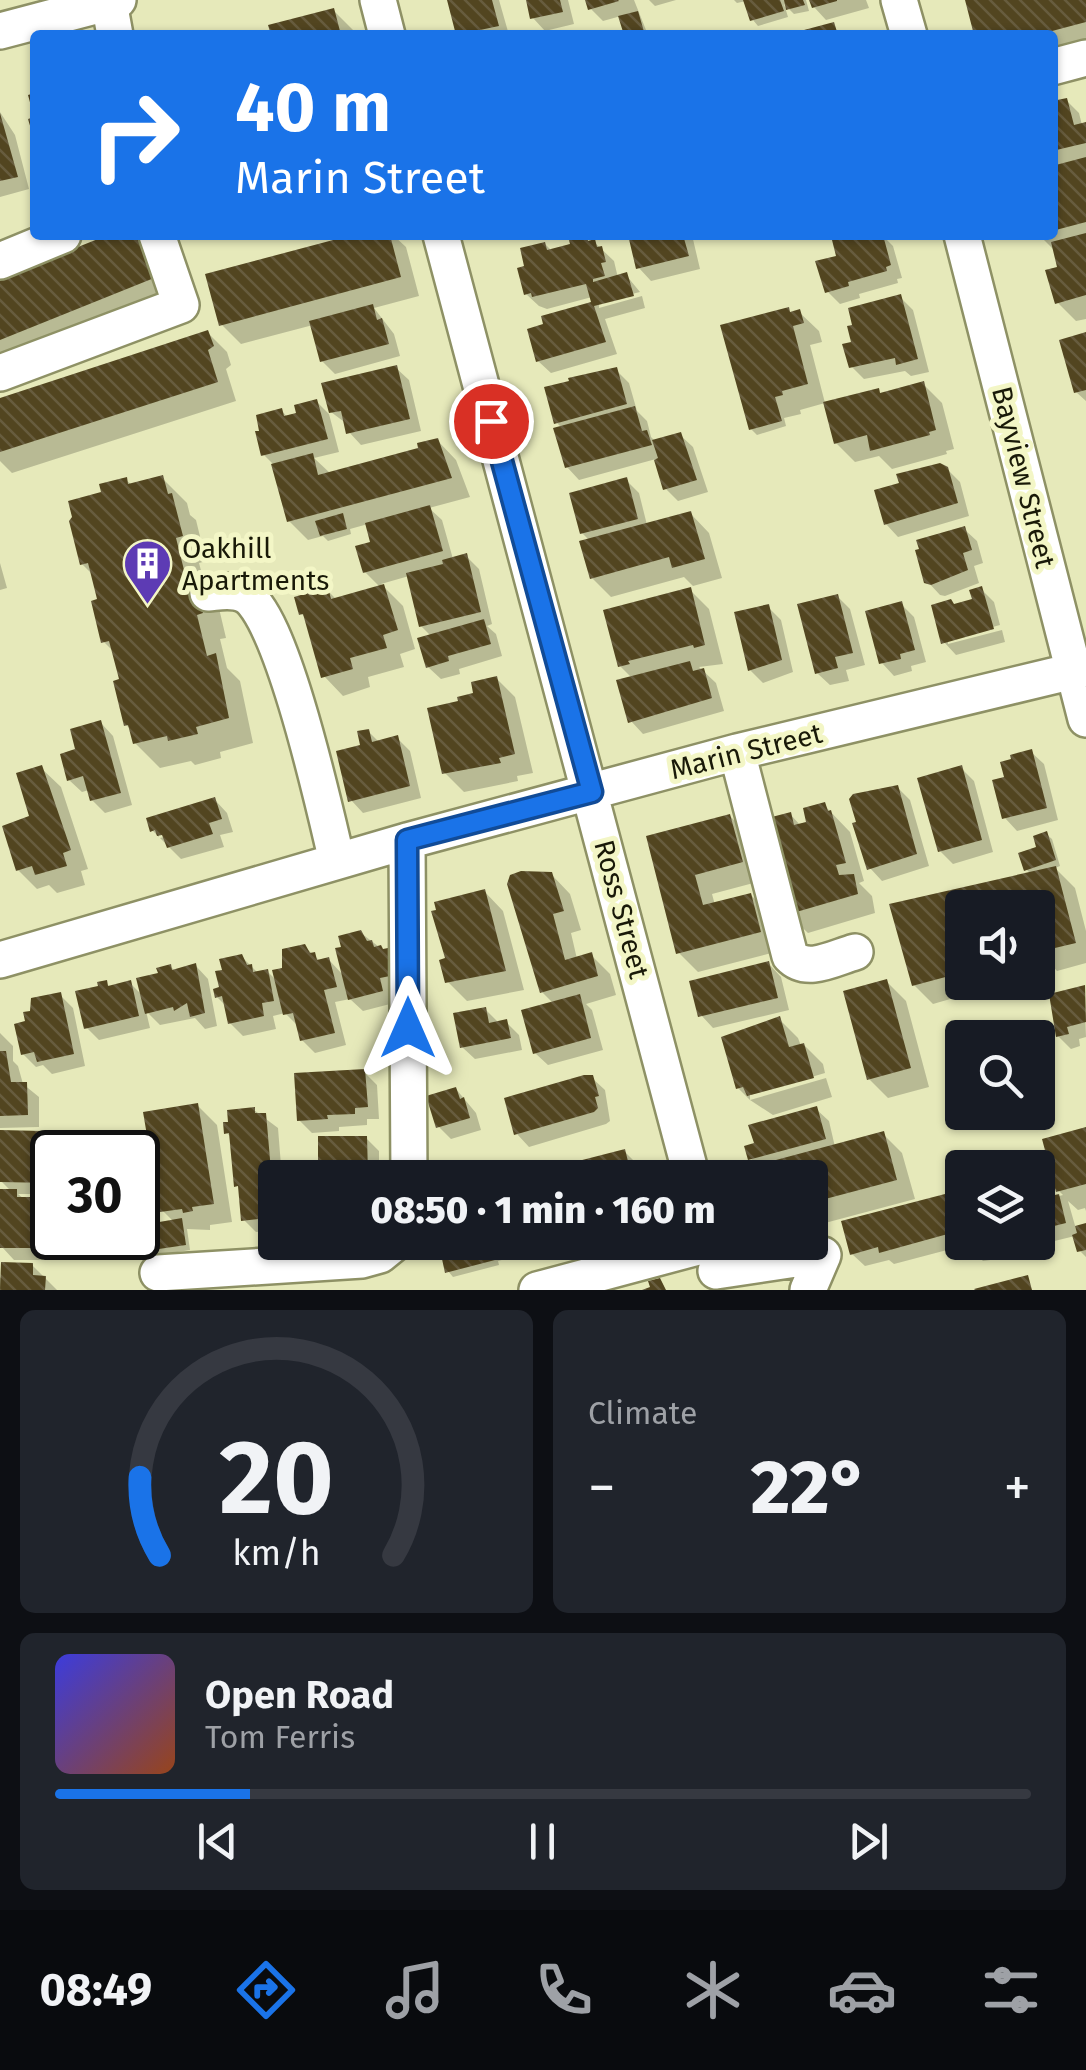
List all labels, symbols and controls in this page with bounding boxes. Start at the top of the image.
text: 40 m [235,66,391,150]
icon: right [70,70,200,200]
text: Marin Street [235,151,485,205]
pin [449,379,534,464]
street label: Bayview Street [985,383,1062,572]
icon: arrive [464,394,519,449]
place label: Oakhill Apartments [182,532,329,597]
building icon: Oakhill Apartments [121,538,173,606]
street label: Marin Street [667,716,826,786]
street label: Ross Street [587,836,656,983]
map controls [945,890,1055,1260]
button: sound [945,890,1055,1000]
position arrow [356,976,460,1080]
button: search [945,1020,1055,1130]
speed limit sign: 30 [30,1130,160,1260]
button: layers [945,1150,1055,1260]
text: 08:50 · 1 min · 160 m [371,1187,715,1233]
text: Climate [588,1394,697,1432]
text: 20 [219,1416,334,1541]
text: 22° [751,1443,868,1533]
text: − [588,1455,616,1521]
text: + [1004,1455,1031,1521]
text: km/h [232,1532,321,1574]
text: Open Road [205,1672,394,1718]
text: Tom Ferris [205,1718,355,1756]
icon: previous [190,1814,245,1869]
icon: pause [515,1814,570,1869]
icon: next [841,1814,896,1869]
icon: directions [231,1955,301,2025]
icon: music [380,1955,450,2025]
icon: phone [529,1955,599,2025]
icon: climate [678,1955,748,2025]
icon: car [827,1955,897,2025]
icon: filters [976,1955,1046,2025]
text: 08:49 [40,1963,152,2017]

